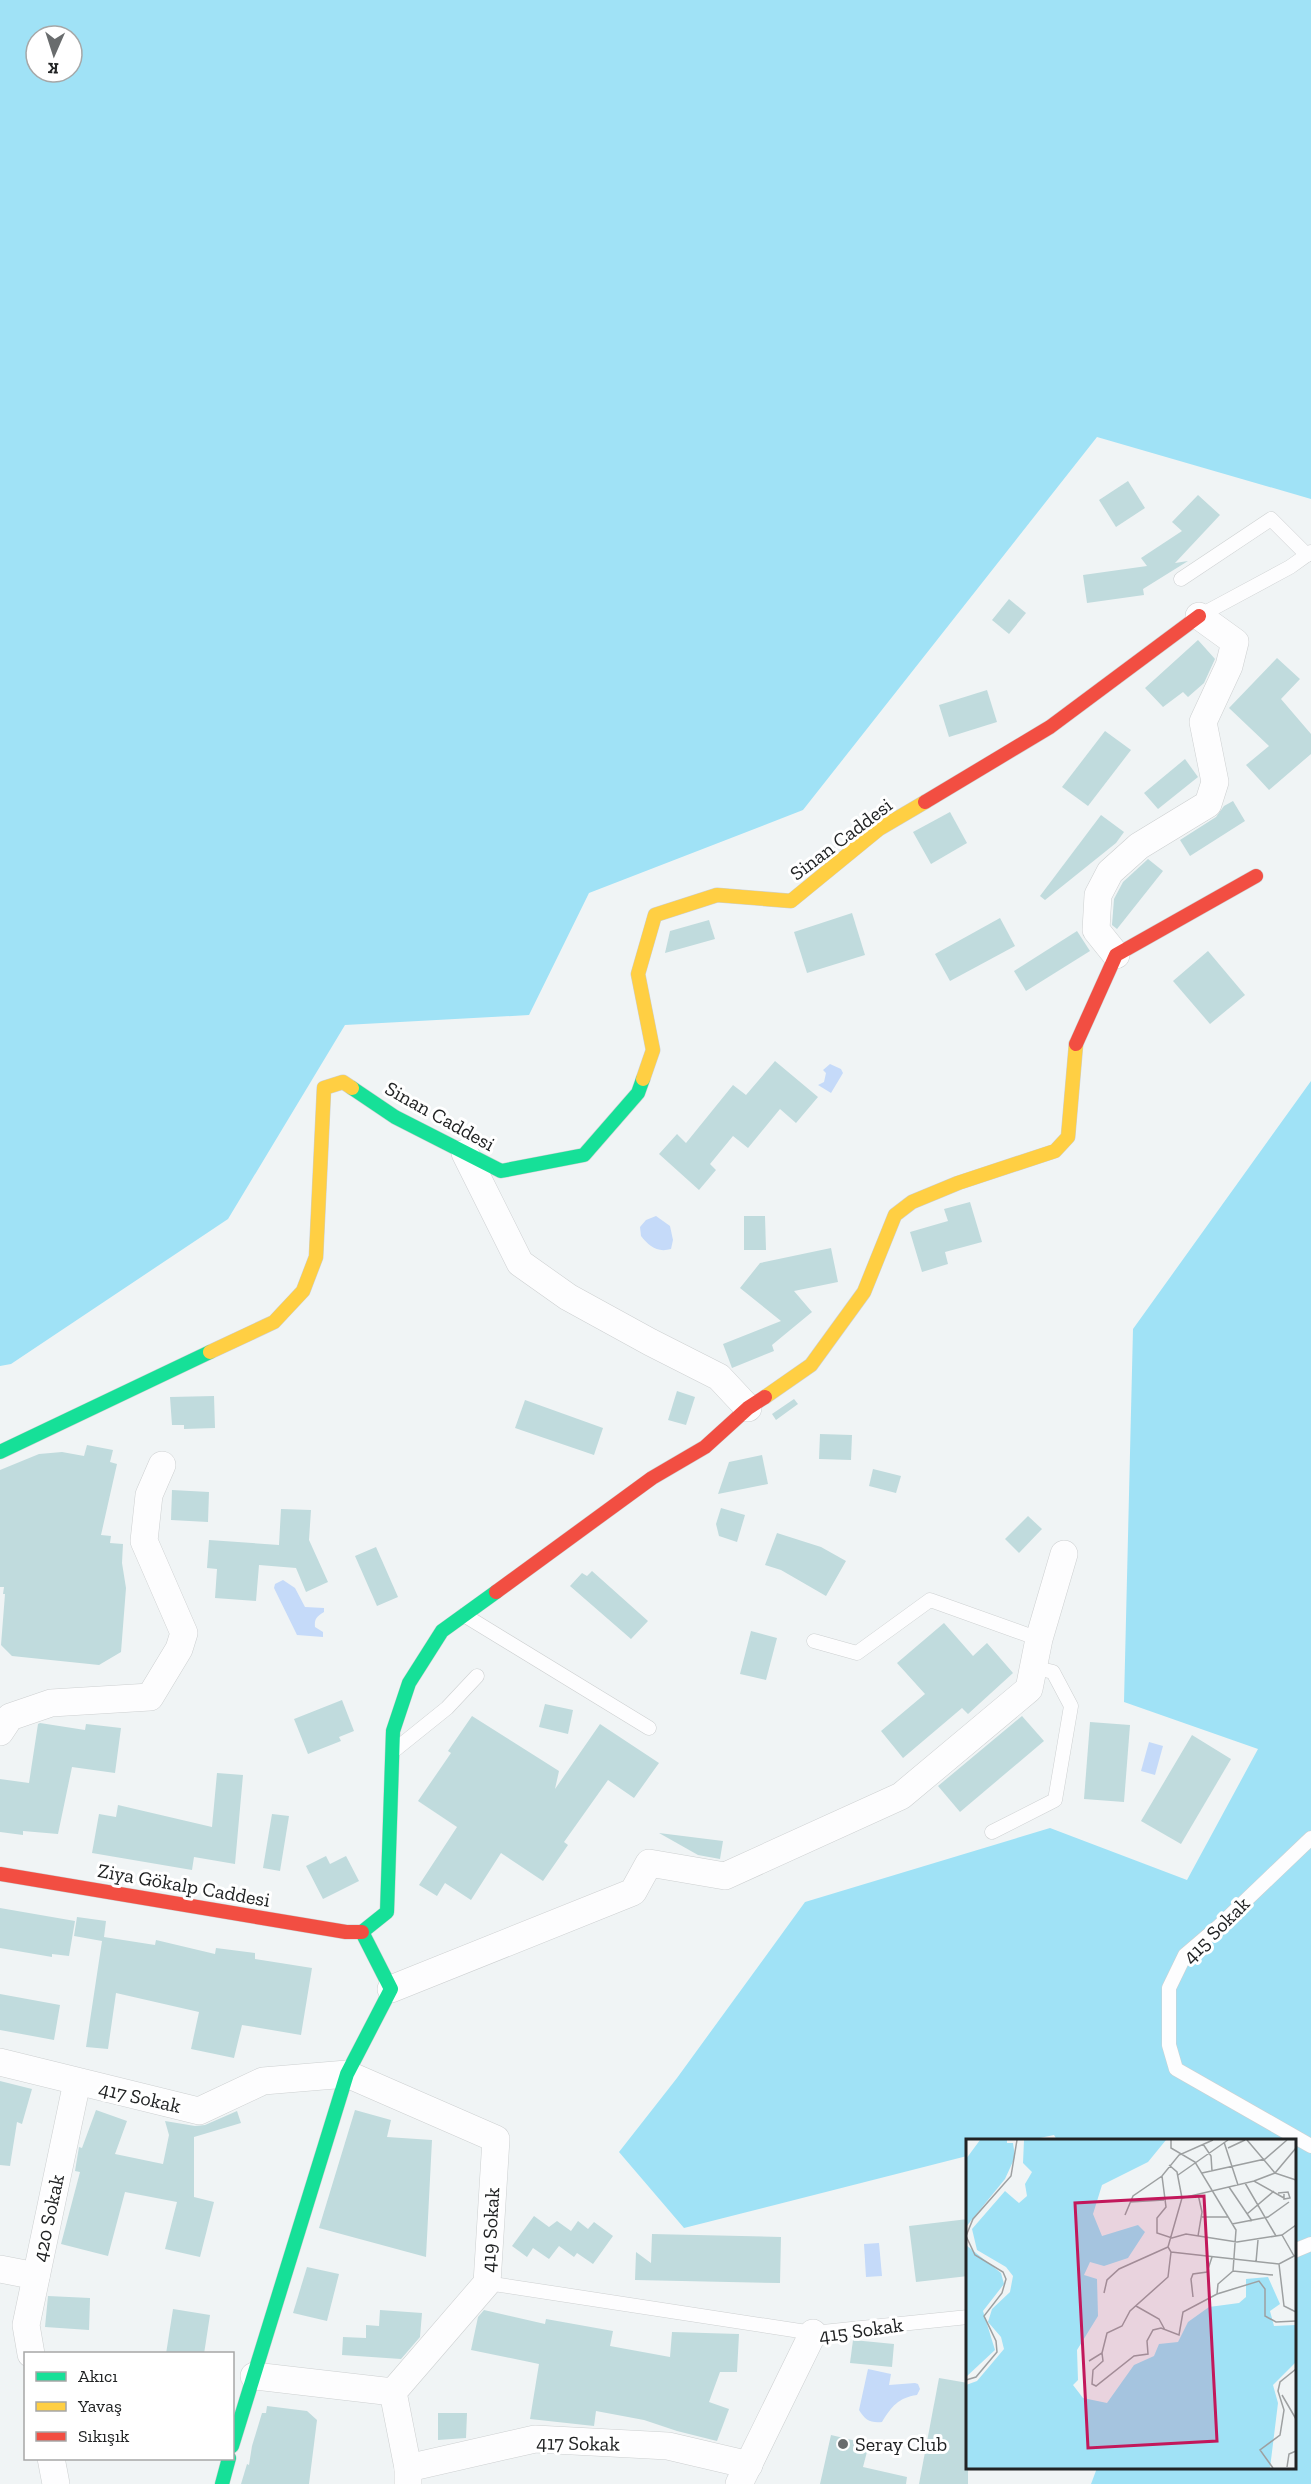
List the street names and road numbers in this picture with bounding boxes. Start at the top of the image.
street label: Sinan Caddesi [785,793,897,885]
street label: Sinan Caddesi [381,1076,499,1156]
street label: Ziya Gökalp Caddesi [96,1858,272,1912]
street label: 415 Sokak [1178,1891,1255,1968]
street label: 417 Sokak [97,2076,184,2118]
street label: 420 Sokak [27,2172,69,2264]
street label: 419 Sokak [476,2186,504,2273]
street label: 415 Sokak [817,2312,905,2348]
street label: 417 Sokak [536,2430,621,2456]

